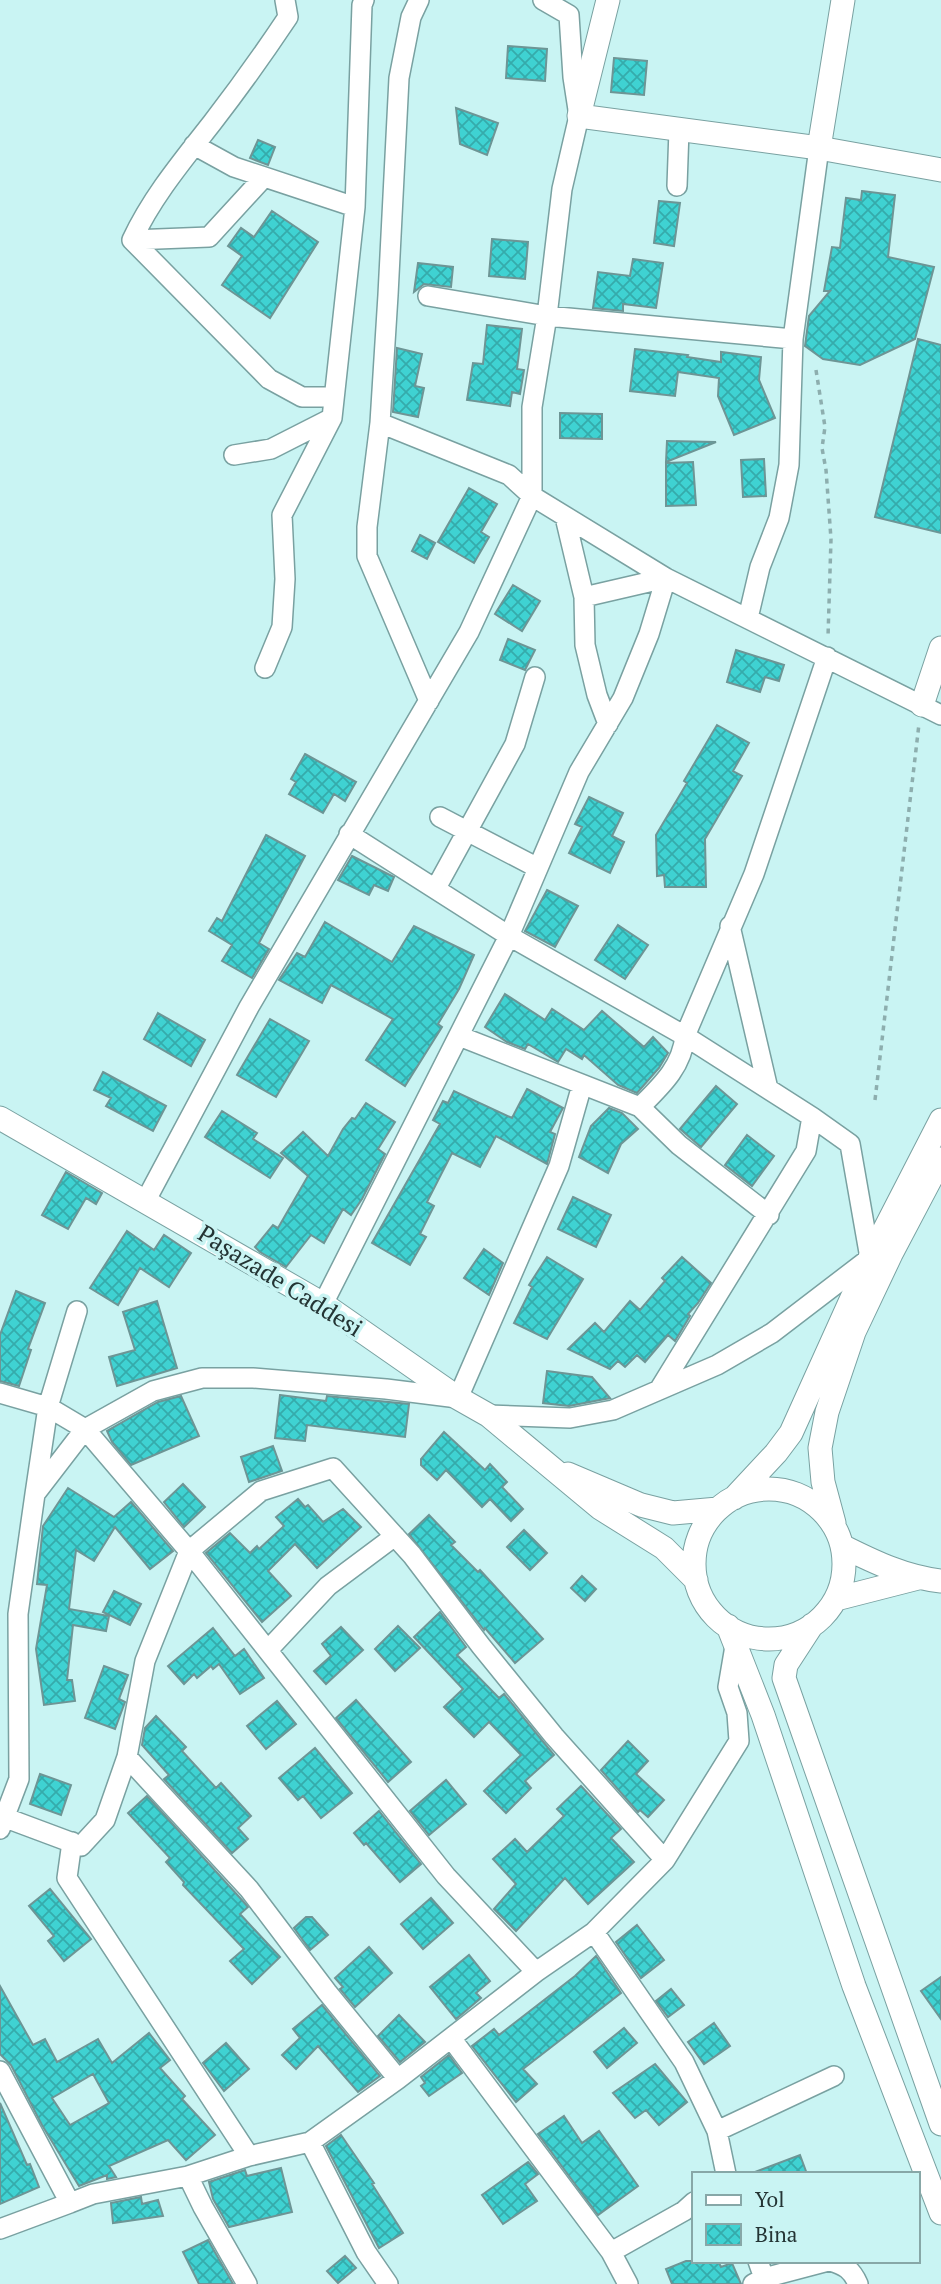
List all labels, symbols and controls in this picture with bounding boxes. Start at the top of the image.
street label: Paşazade Caddesi [192,1217,369,1344]
legend [692,2172,920,2263]
text: Yol [755,2185,785,2213]
text: Bina [755,2220,798,2248]

